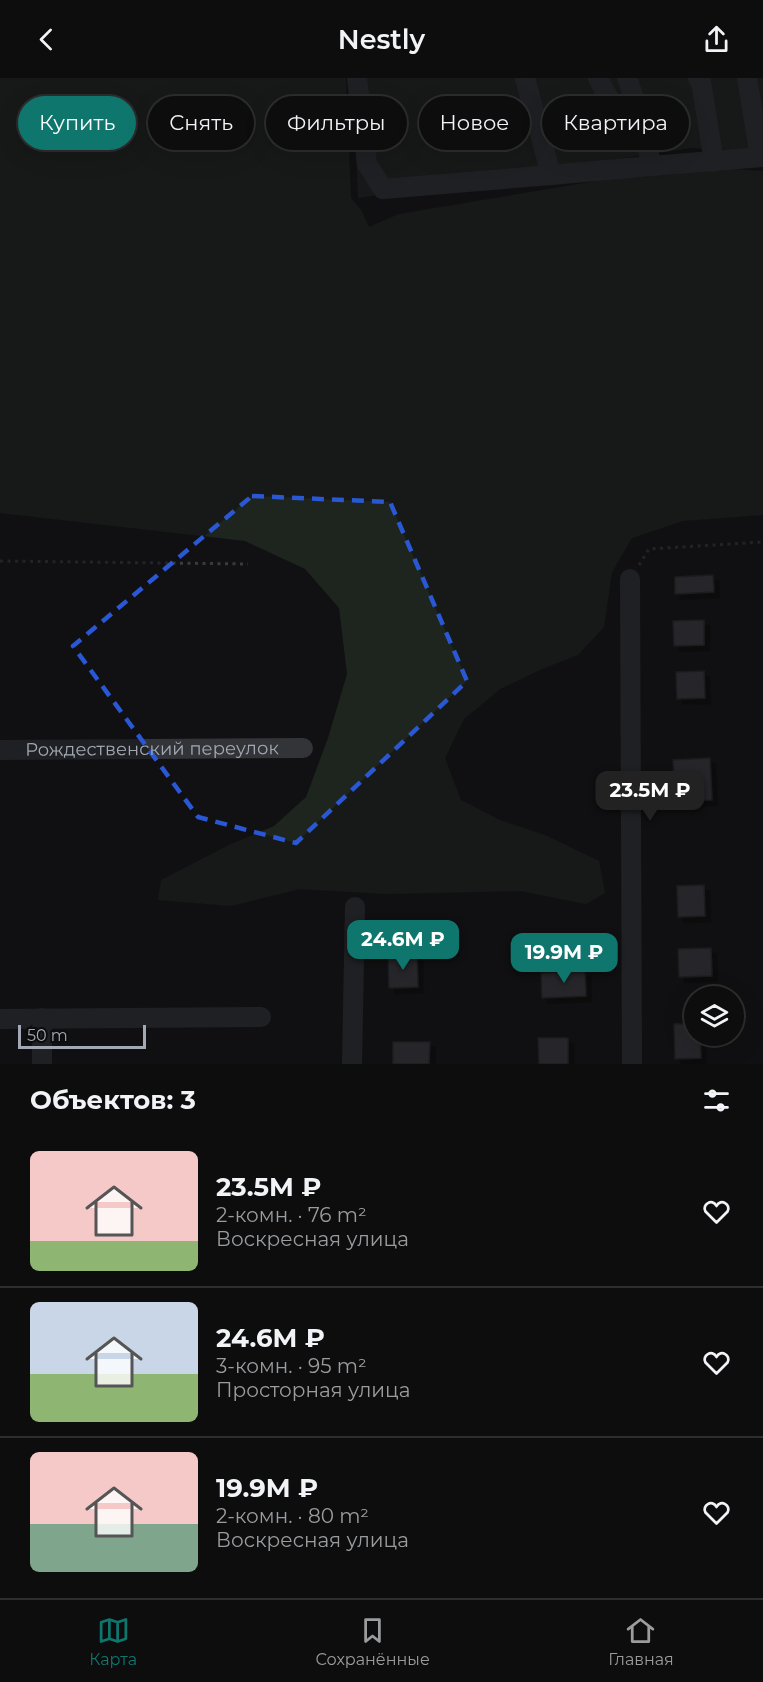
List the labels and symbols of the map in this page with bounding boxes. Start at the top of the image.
street label: Рождественский переулок [25,737,279,761]
pin: 23.5M ₽ [595,771,705,822]
pin: 24.6M ₽ [348,920,458,971]
pin: 19.9M ₽ [509,933,619,984]
scale bar [18,1022,146,1049]

